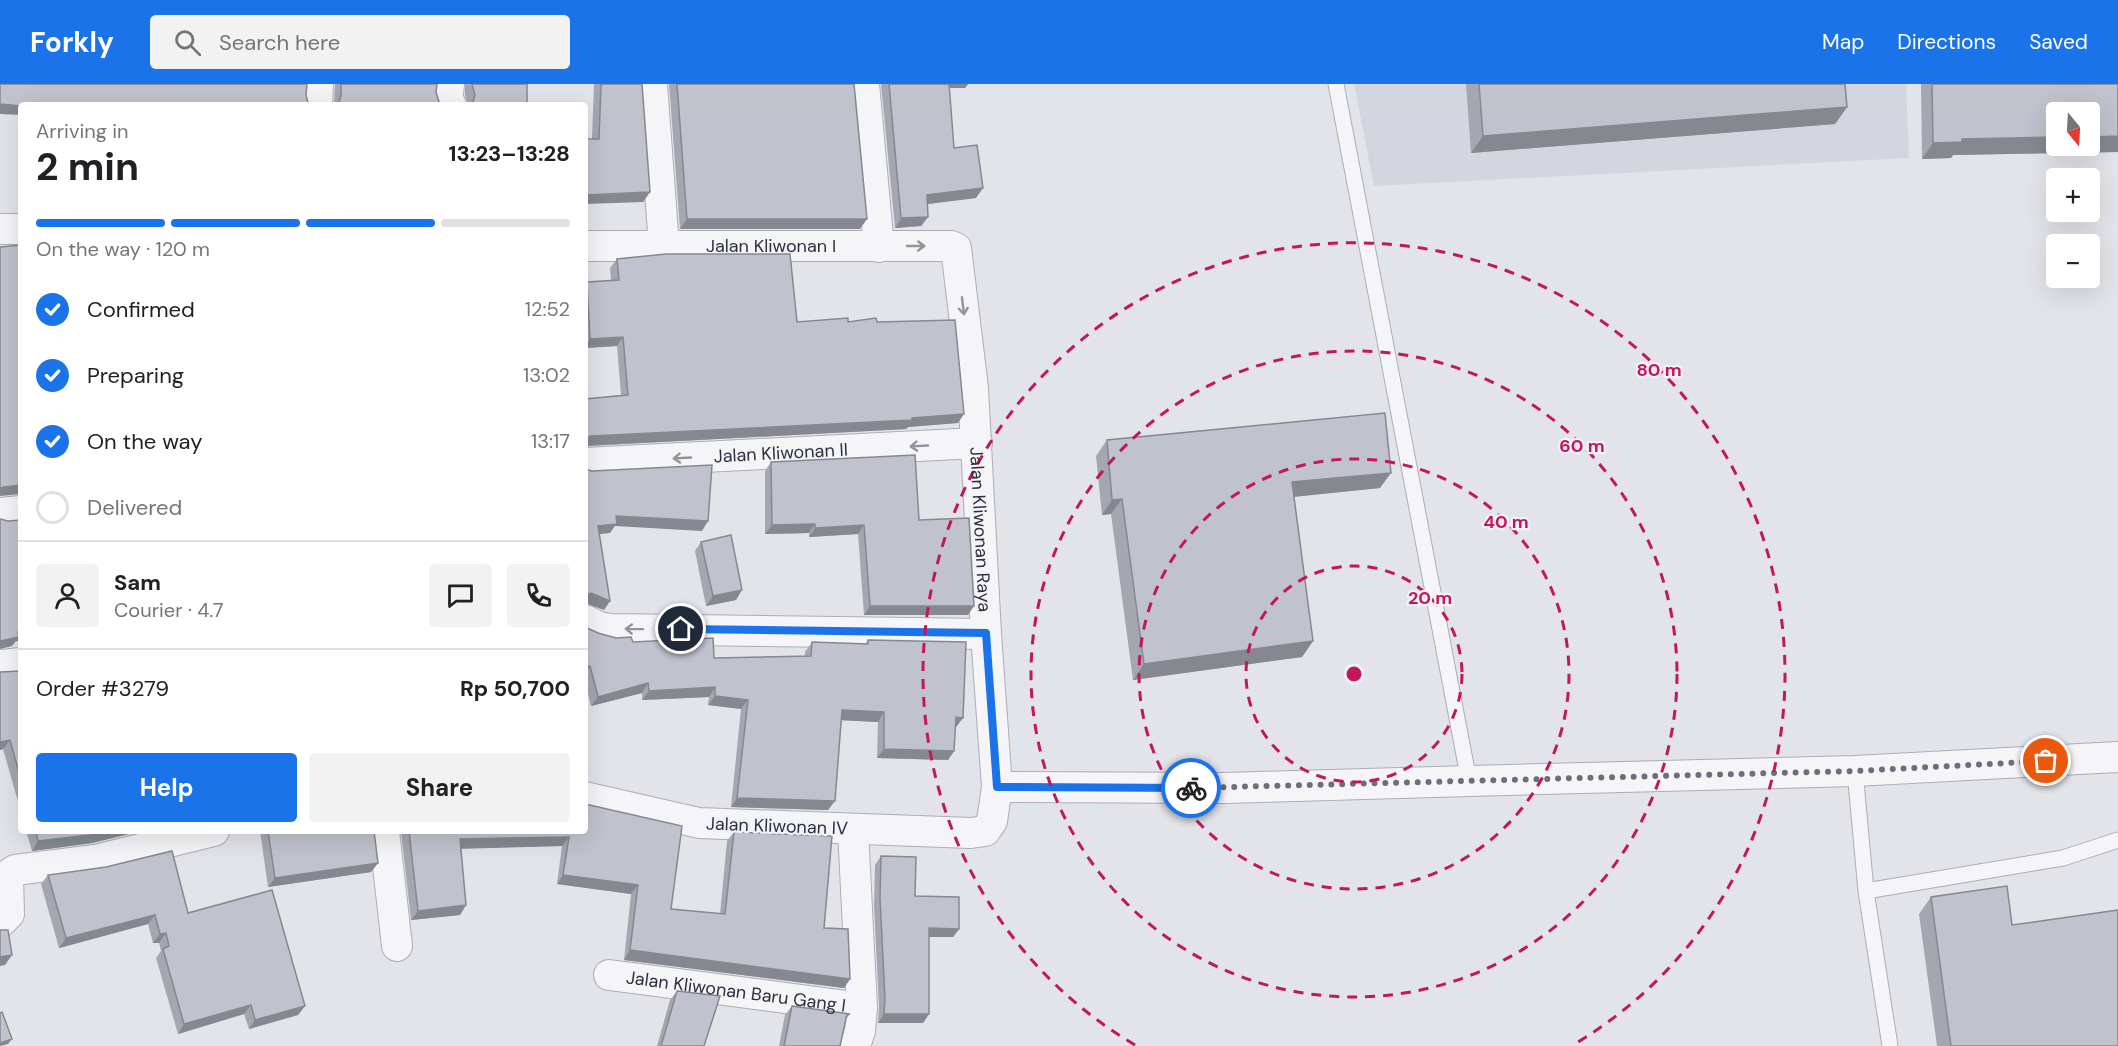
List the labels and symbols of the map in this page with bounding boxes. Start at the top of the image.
north arrow [2046,102,2100,156]
street label: Jalan Kliwonan I [706,234,836,258]
one-way arrow [906,240,926,252]
one-way arrow [958,296,969,316]
text: 80 m [1636,358,1682,382]
text: 60 m [1559,434,1605,458]
street label: Jalan Kliwonan II [713,438,848,468]
one-way arrow [909,440,929,451]
street label: Jalan Kliwonan Raya [964,446,997,613]
one-way arrow [673,453,693,464]
text: 40 m [1483,510,1529,534]
text: 20 m [1408,586,1452,610]
pin [655,603,706,654]
one-way arrow [624,623,644,635]
centre of rings [1344,664,1364,684]
pin [2020,735,2071,786]
courier [1161,758,1221,818]
street label: Jalan Kliwonan IV [706,812,848,840]
street label: Jalan Kliwonan Baru Gang I [625,965,847,1018]

